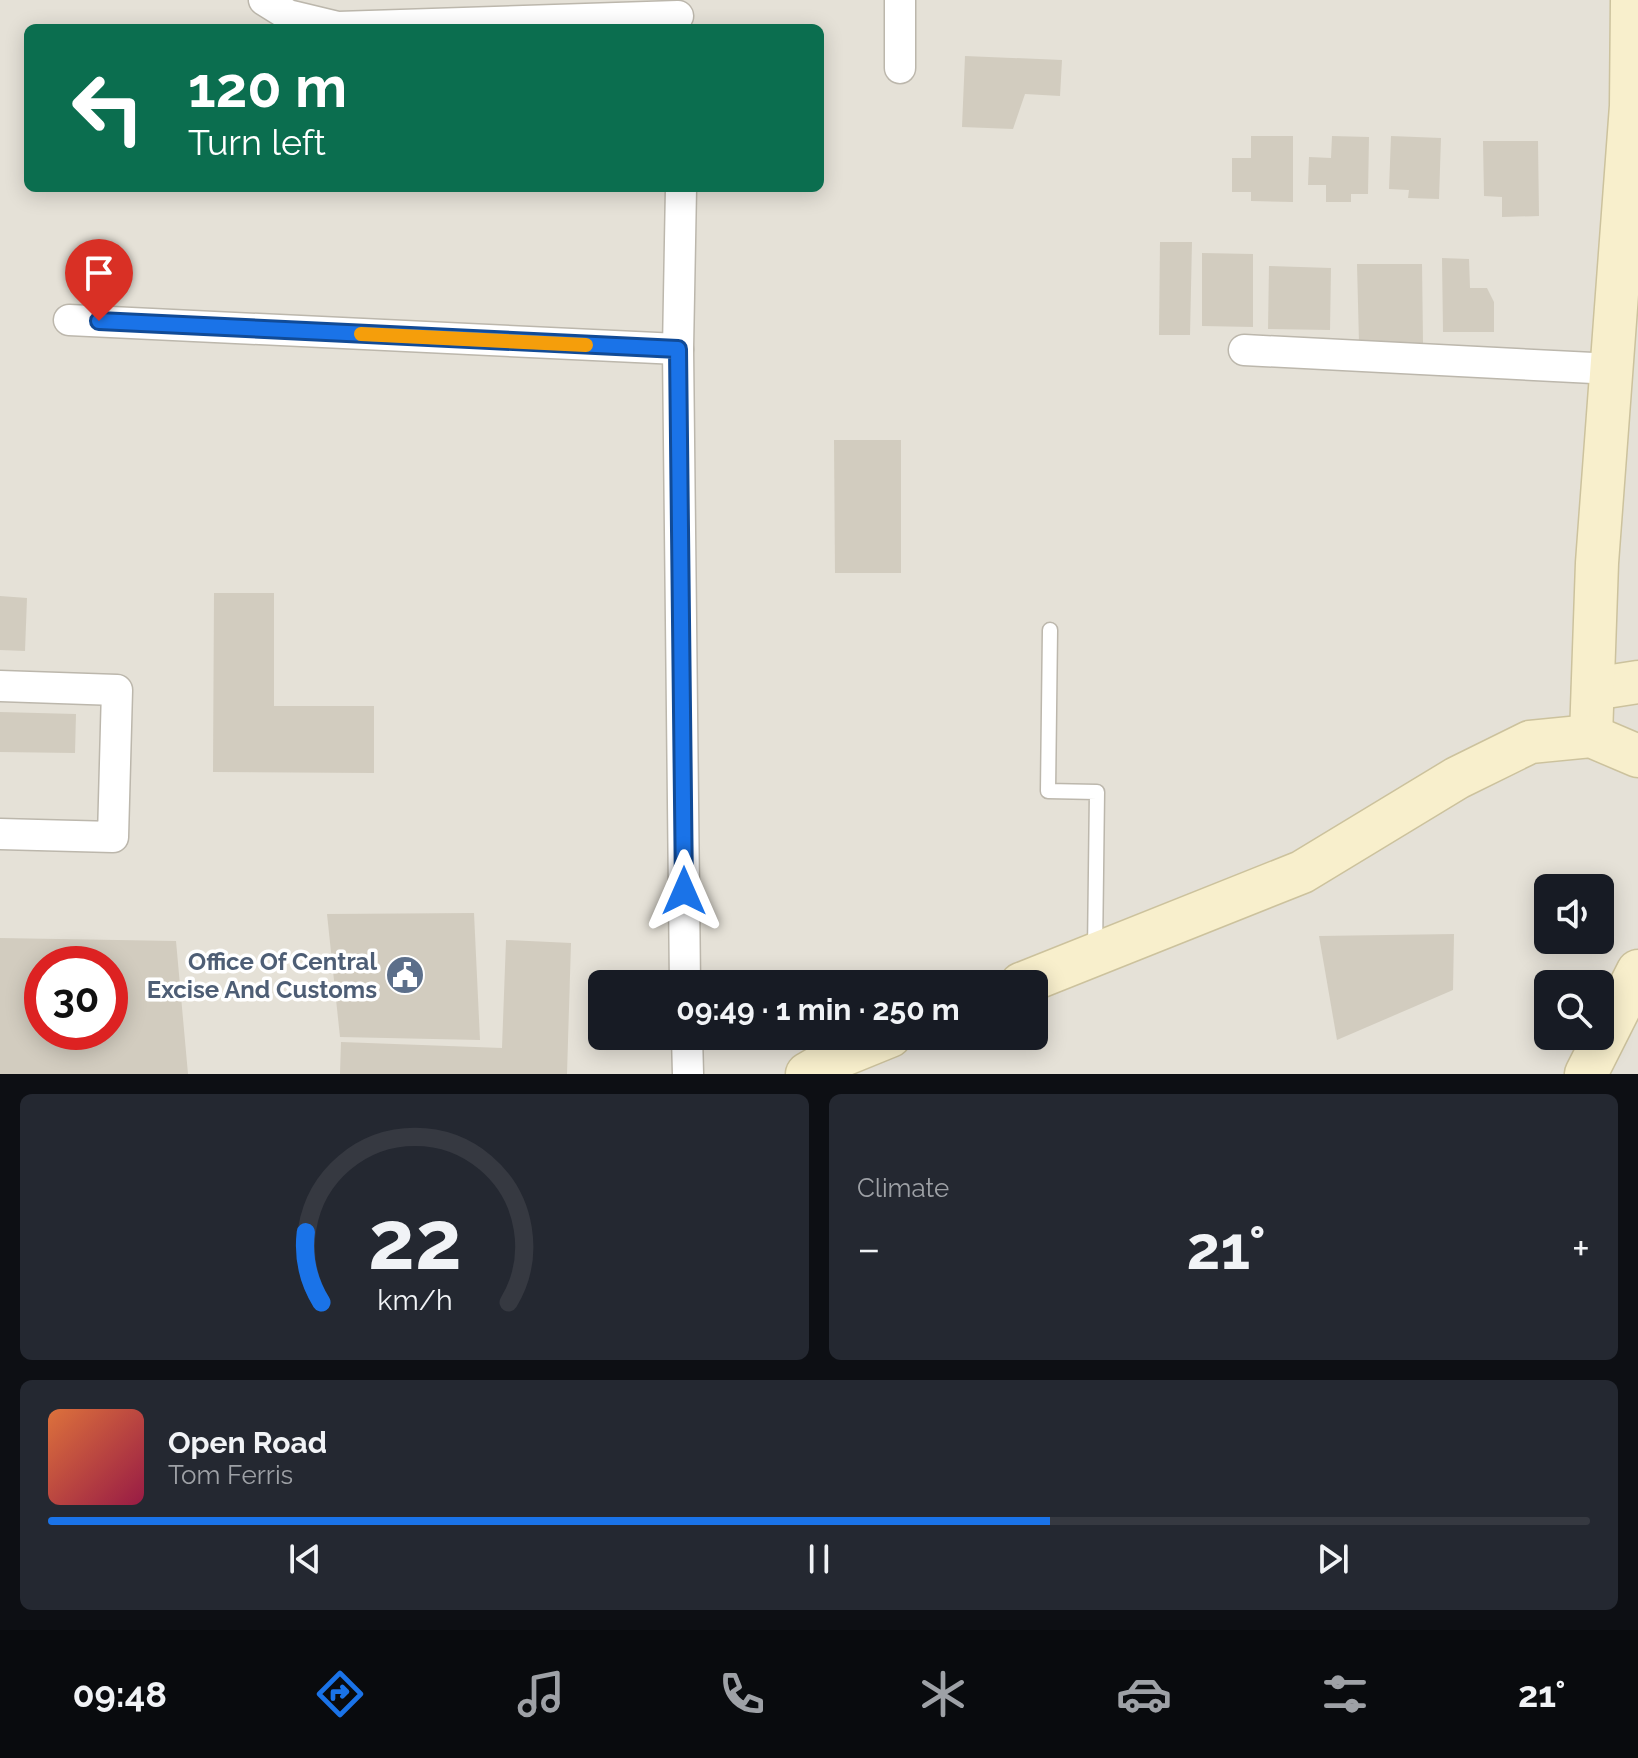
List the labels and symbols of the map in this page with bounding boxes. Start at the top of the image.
pin [65,239,133,321]
position arrow [642,849,726,933]
speed limit sign: 30 [24,946,128,1050]
place label: Office Of Central Excise And Customs [147,947,377,1004]
public building icon: Office Of Central Excise And Customs [384,954,426,996]

